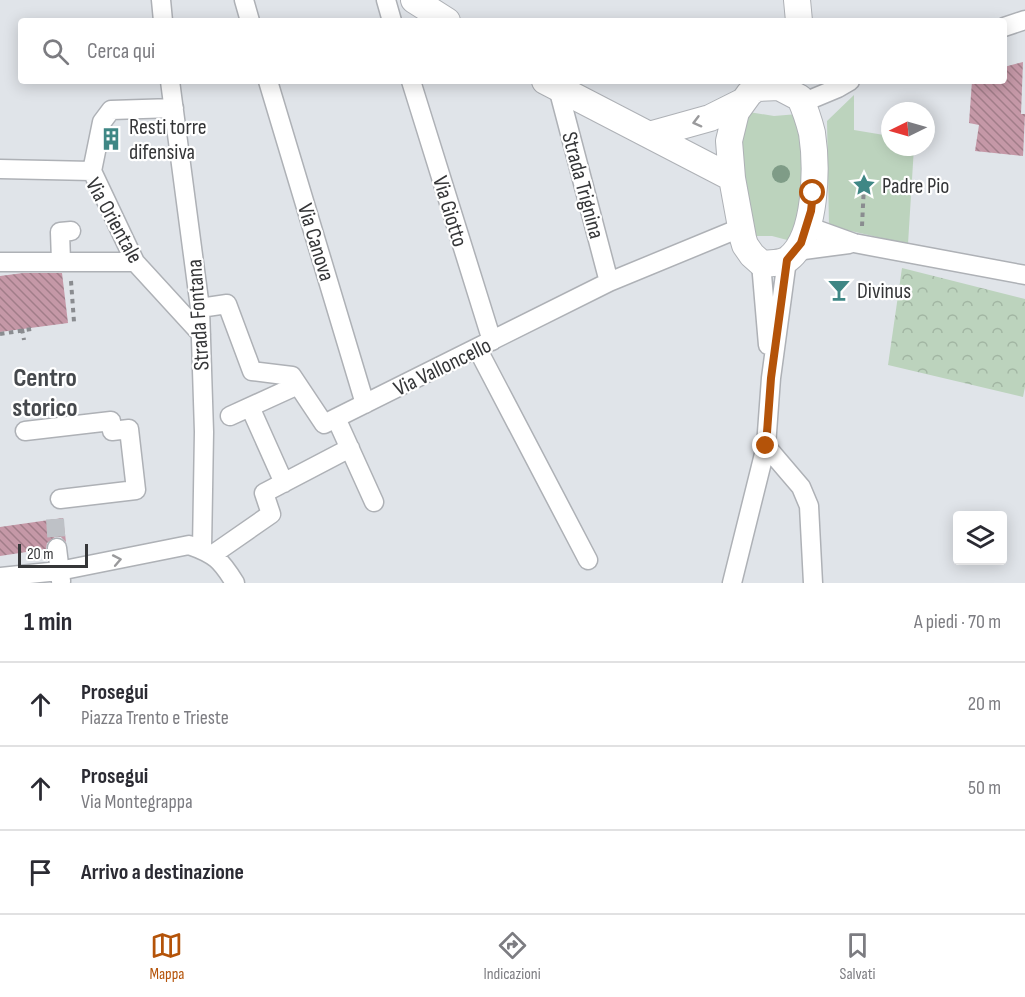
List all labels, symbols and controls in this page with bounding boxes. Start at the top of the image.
search box [18,18,1007,84]
icon: search [39,35,72,68]
text: Cerca qui [87,38,155,65]
north arrow [881,102,935,156]
place label: Resti torre difensiva [129,114,207,166]
one-way arrow [692,114,702,127]
building icon: Resti torre difensiva [98,126,124,152]
street label: Strada Trignina [555,129,610,242]
place icon: Padre Pio [851,172,877,198]
street label: Via Orientale [79,173,148,268]
street label: Via Giotto [426,173,473,250]
place label: Padre Pio [882,173,949,200]
route start [799,179,825,205]
street label: Via Canova [291,200,340,285]
street label: Strada Fontana [181,258,216,371]
bar icon: Divinus [826,277,852,303]
place label: Divinus [857,278,911,305]
street label: Via Valloncello [389,332,496,403]
district label: Centro storico [12,363,78,424]
route end [752,432,778,458]
map controls [953,511,1007,565]
button: layers [953,511,1007,565]
scale bar [18,541,88,568]
text: 20 m [27,545,54,564]
one-way arrow [111,554,121,567]
text: 1 min [24,607,72,638]
text: A piedi · 70 m [914,610,1001,634]
text: Prosegui [81,679,148,706]
icon: ahead [24,688,57,721]
text: 20 m [968,692,1001,716]
text: Piazza Trento e Trieste [81,706,229,730]
text: Prosegui [81,763,148,790]
icon: ahead [24,772,57,805]
text: 50 m [968,776,1001,800]
text: Via Montegrappa [81,790,193,814]
icon: arrive [24,856,57,889]
text: Arrivo a destinazione [81,859,244,886]
tab: Mappa [149,929,185,984]
tab: Indicazioni [483,929,541,984]
tab: Salvati [840,929,876,984]

